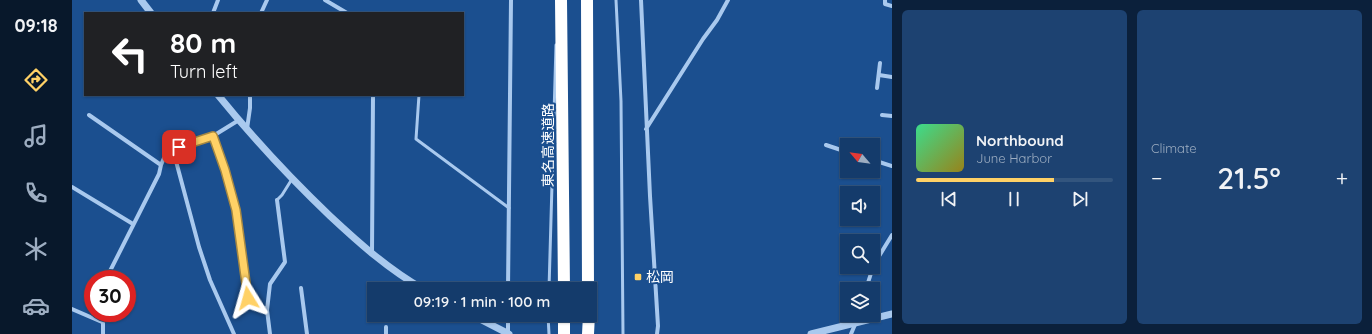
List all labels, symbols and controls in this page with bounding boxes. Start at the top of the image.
text: 09:18 [14,14,58,37]
text: 80 m [170,25,236,60]
icon: left [104,28,156,80]
text: Turn left [170,60,238,83]
icon: directions [22,66,50,94]
street label: 東名高速道路 [539,103,557,187]
icon: music [22,122,50,150]
pin [162,130,196,164]
text: Northbound [976,131,1064,150]
icon: arrive [168,136,190,158]
north arrow [840,138,880,178]
map controls [840,138,880,322]
text: Climate [1151,140,1197,156]
text: June Harbor [976,150,1052,166]
text: 21.5° [1217,159,1281,197]
text: − [1151,164,1162,192]
text: + [1336,164,1348,192]
icon: phone [22,179,50,207]
button: sound [840,186,880,226]
icon: previous [938,188,960,210]
icon: pause [1003,188,1025,210]
icon: next [1069,188,1091,210]
button: search [840,234,880,274]
icon: climate [22,235,50,263]
place label: 松岡 [646,268,674,286]
speed limit sign: 30 [84,270,136,322]
marker: 松岡 [633,272,643,282]
position arrow [227,277,269,319]
button: layers [840,282,880,322]
icon: car [22,292,50,320]
text: 09:19 · 1 min · 100 m [414,292,550,311]

